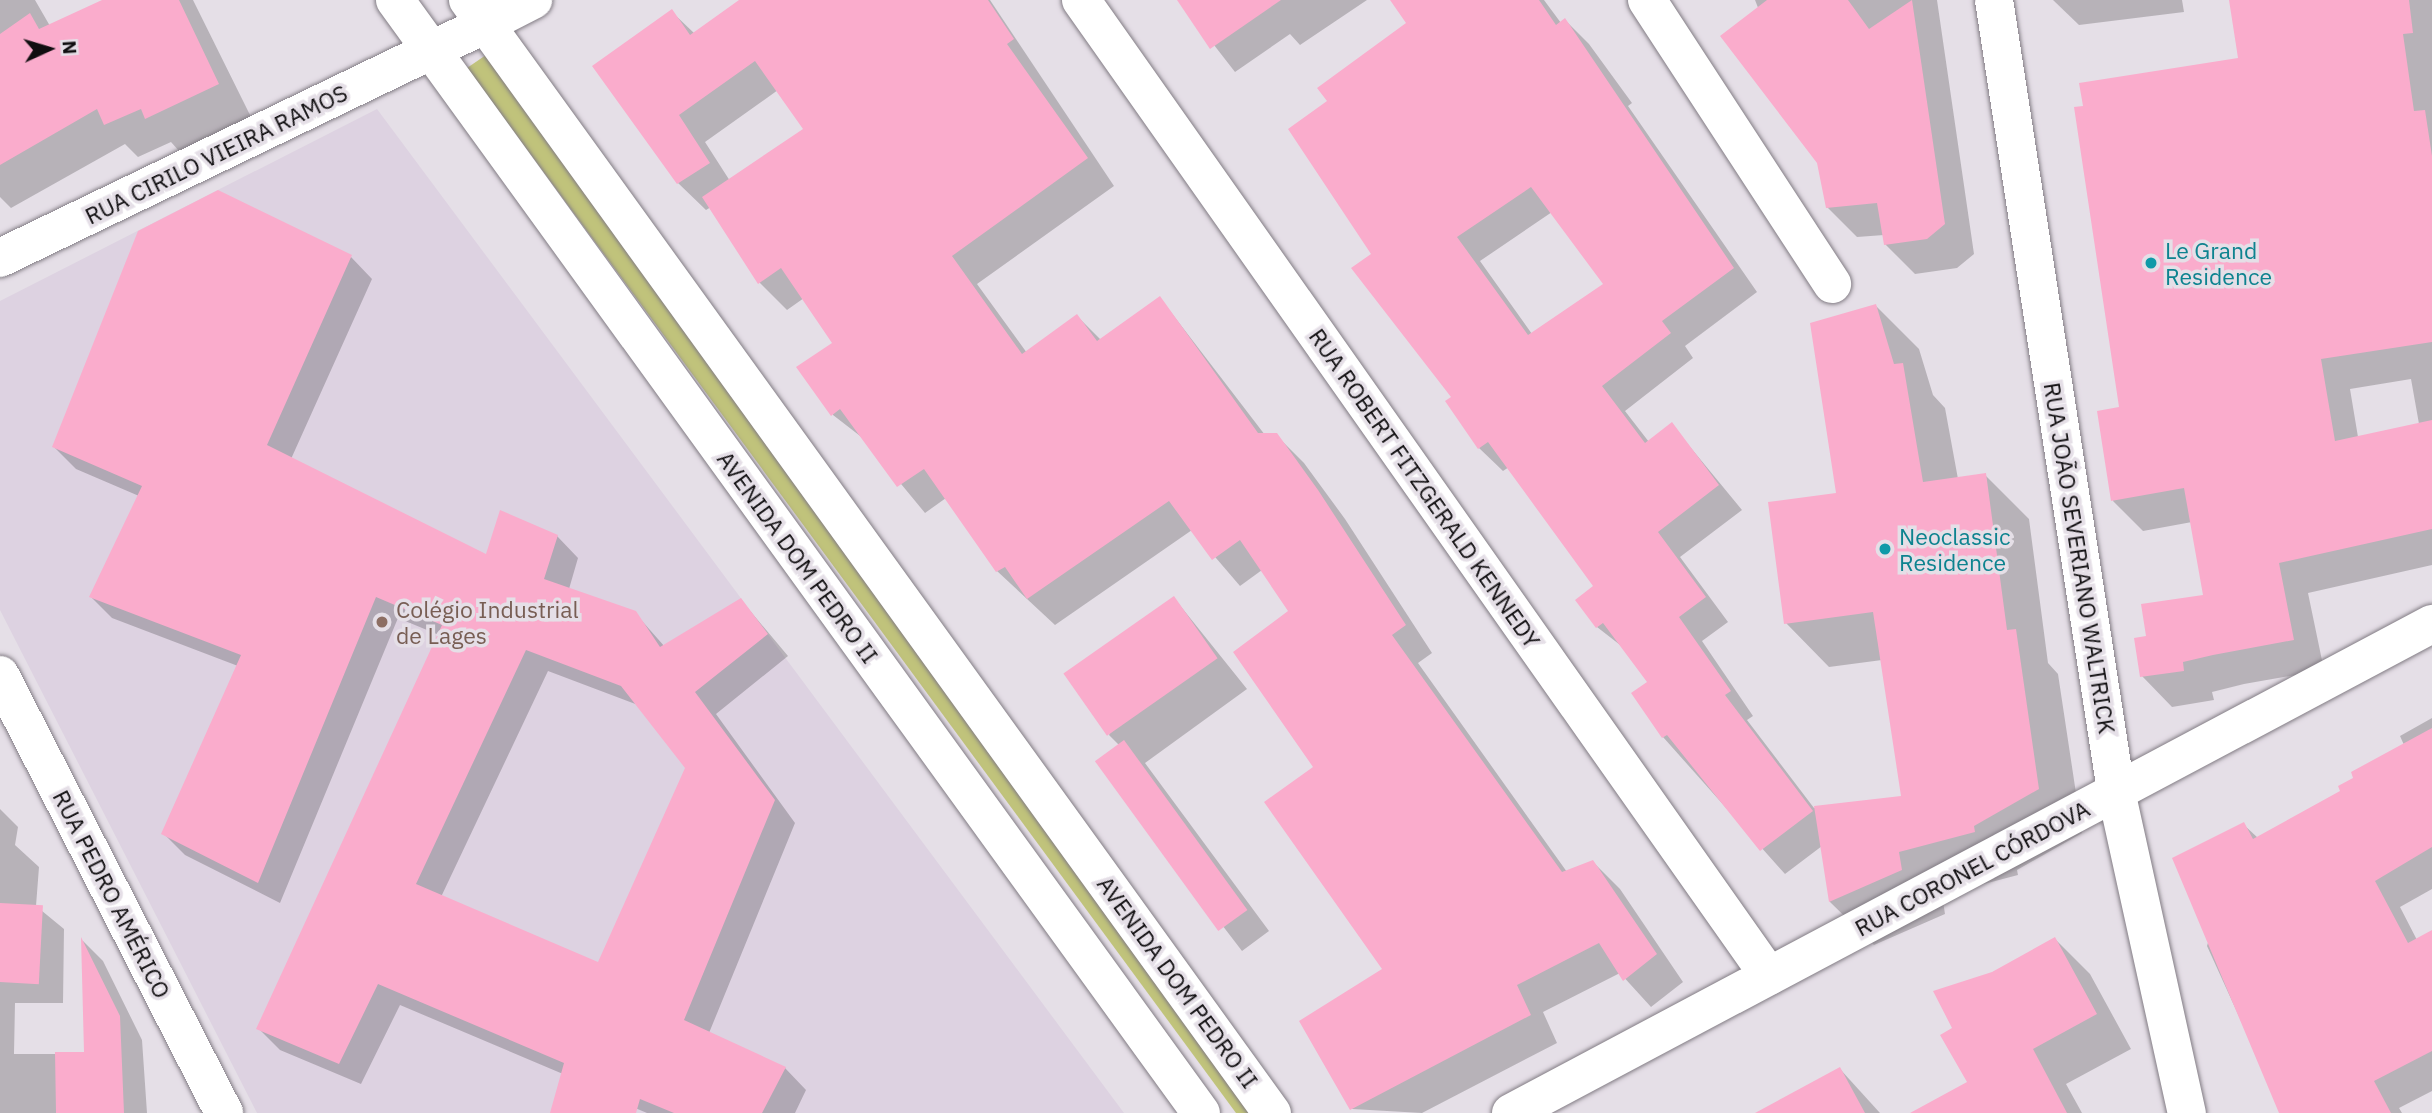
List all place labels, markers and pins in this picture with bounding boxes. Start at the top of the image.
place label: Le Grand Residence [2165,236,2272,290]
marker: Le Grand Residence [2143,255,2159,271]
place label: Neoclassic Residence [1899,522,2010,576]
marker: Neoclassic Residence [1877,541,1893,557]
place label: Colégio Industrial de Lages [396,595,579,649]
marker: Colégio Industrial de Lages [374,614,390,630]

